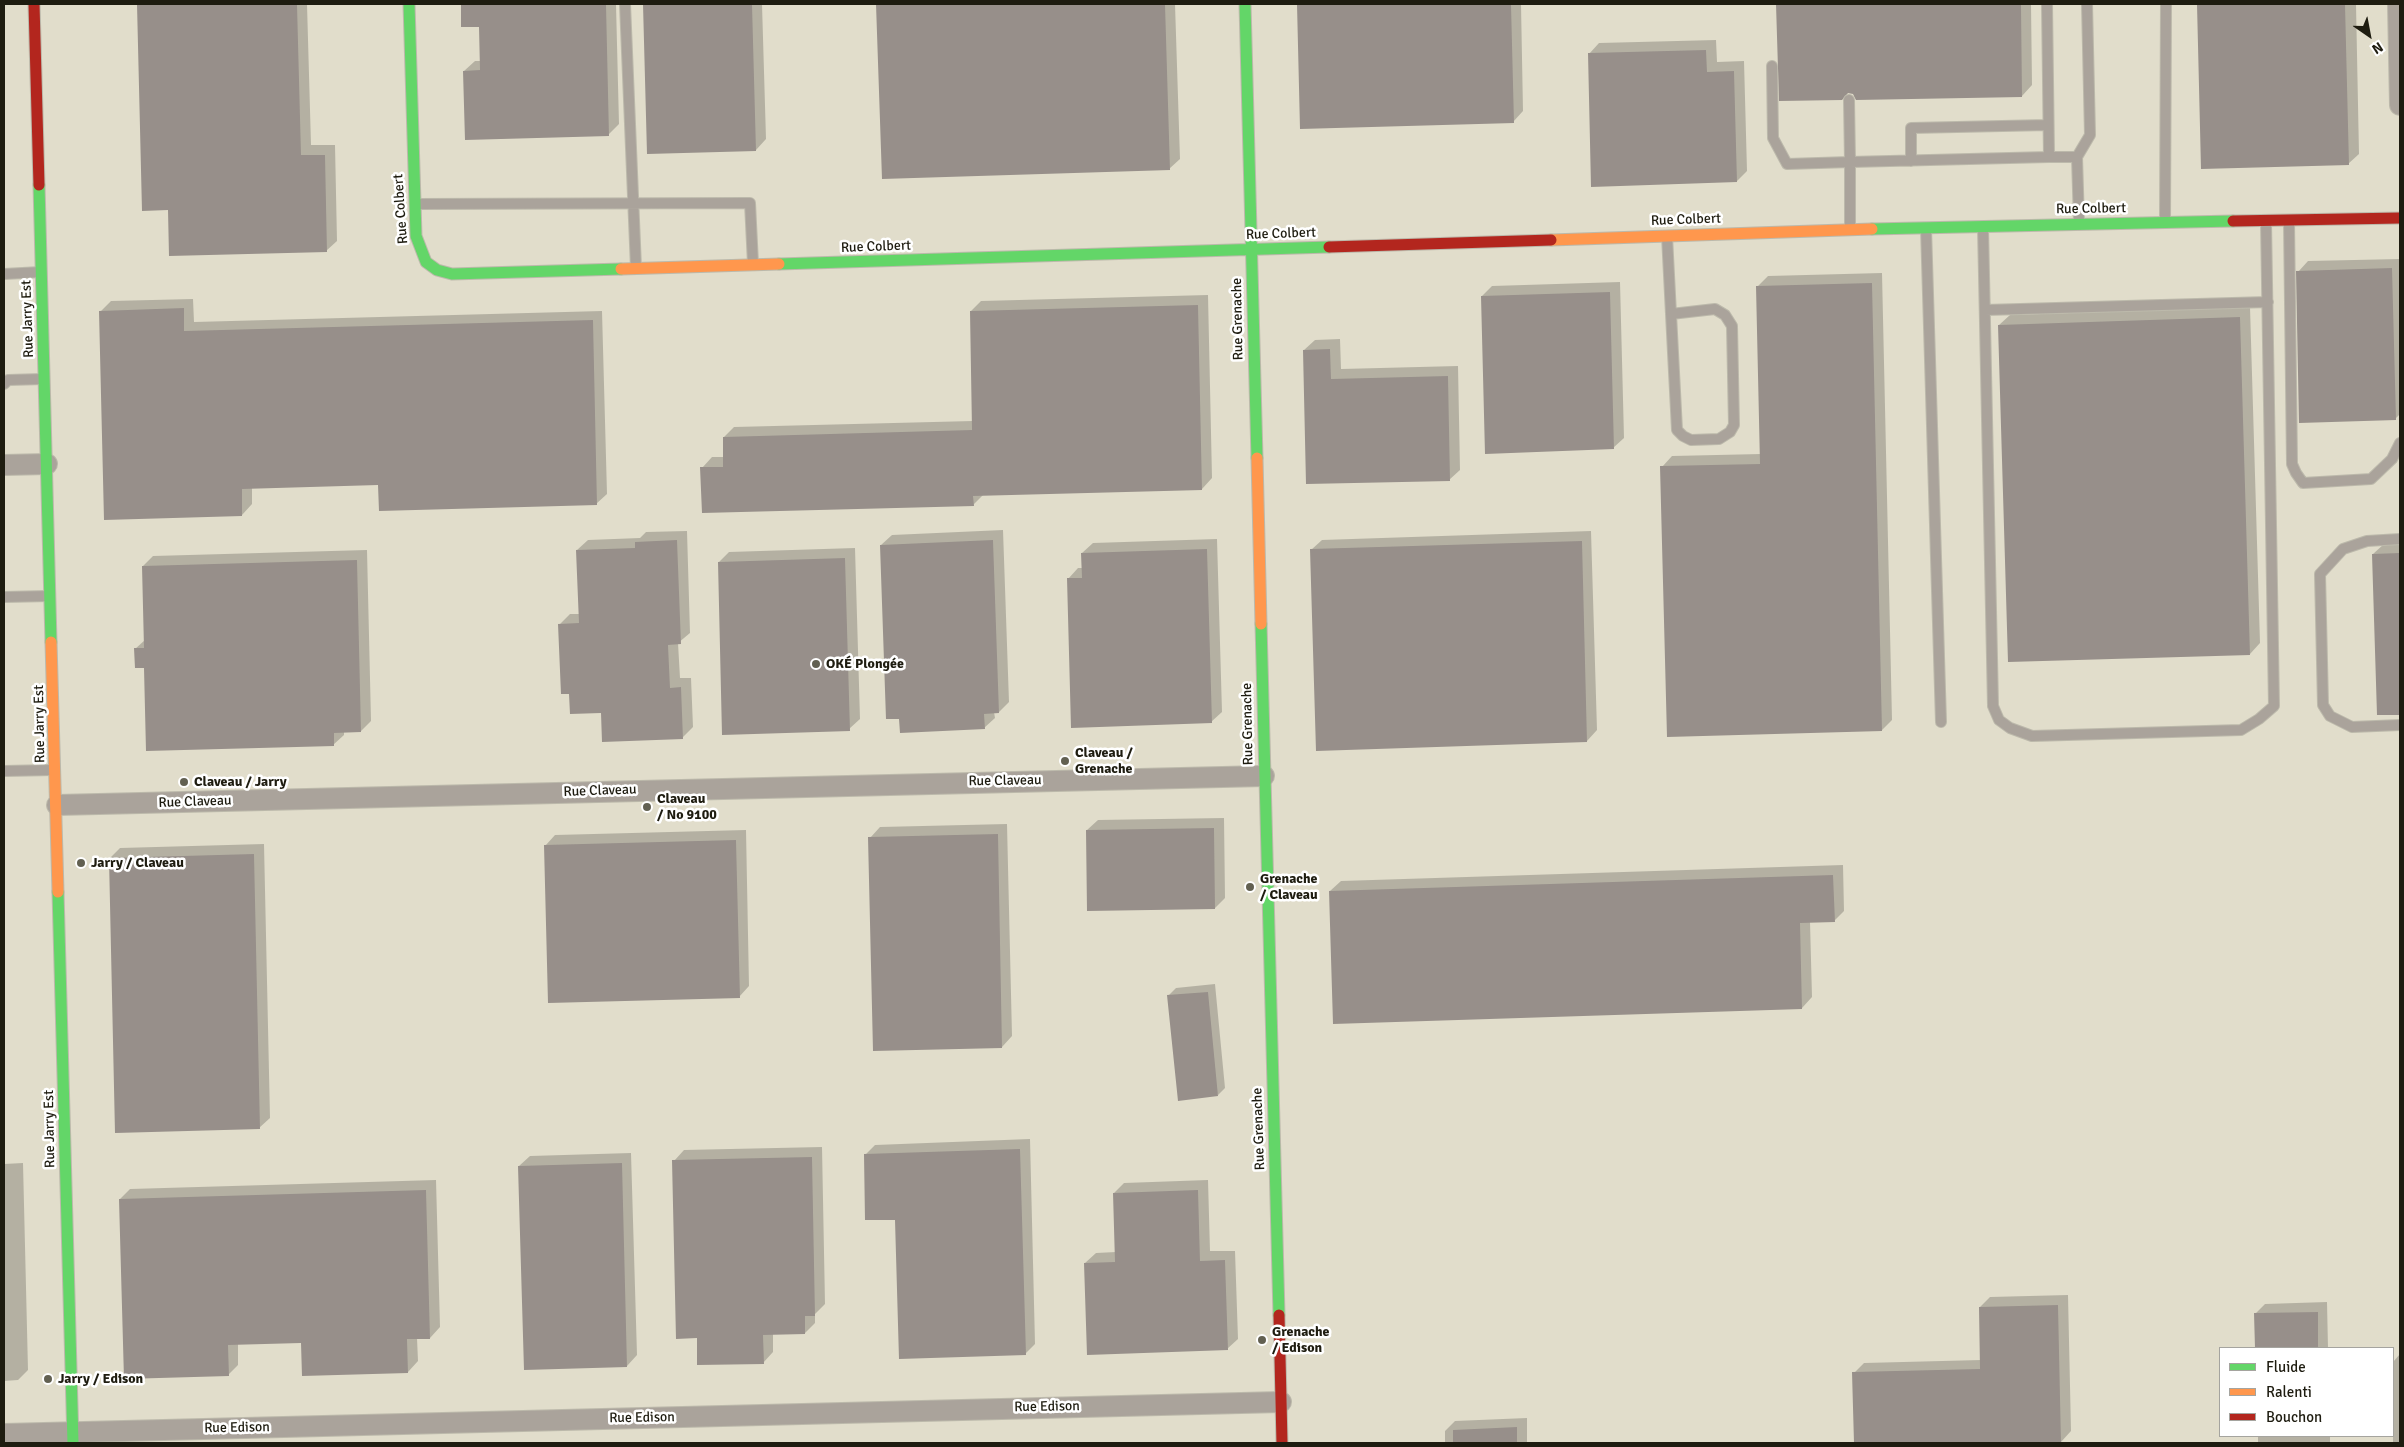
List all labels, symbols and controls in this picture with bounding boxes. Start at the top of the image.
north arrow [2344,10,2394,60]
text: N [2369,38,2386,58]
street label: Rue Colbert [390,173,412,245]
street label: Rue Colbert [2056,200,2126,218]
street label: Rue Colbert [1651,210,1721,230]
street label: Rue Colbert [1246,224,1316,244]
street label: Rue Colbert [841,237,911,257]
street label: Rue Grenache [1229,278,1247,360]
street label: Rue Jarry Est [18,280,38,358]
place label: OKÉ Plongée [826,656,904,672]
marker: OKÉ Plongée [810,658,822,670]
street label: Rue Grenache [1239,683,1257,765]
street label: Rue Jarry Est [31,685,49,763]
place label: Claveau / Grenache [1075,745,1133,778]
marker: Claveau / Grenache [1059,755,1071,767]
street label: Rue Claveau [968,772,1042,790]
place label: Claveau / Jarry [194,774,287,790]
marker: Claveau / Jarry [178,776,190,788]
street label: Rue Claveau [563,781,637,801]
place label: Claveau / No 9100 [657,791,717,824]
street label: Rue Claveau [158,792,232,812]
marker: Claveau / No 9100 [641,801,653,813]
place label: Jarry / Claveau [91,855,184,871]
marker: Jarry / Claveau [75,857,87,869]
place label: Grenache / Claveau [1260,871,1318,904]
marker: Grenache / Claveau [1244,881,1256,893]
street label: Rue Grenache [1249,1087,1269,1171]
street label: Rue Jarry Est [41,1090,59,1168]
place label: Grenache / Edison [1272,1324,1329,1356]
marker: Grenache / Edison [1256,1334,1268,1346]
legend [2219,1347,2394,1437]
text: Fluide [2266,1358,2306,1376]
place label: Jarry / Edison [58,1371,143,1387]
marker: Jarry / Edison [42,1373,54,1385]
text: Ralenti [2266,1383,2312,1401]
street label: Rue Edison [1014,1398,1080,1416]
text: Bouchon [2266,1408,2322,1426]
street label: Rue Edison [609,1409,675,1427]
street label: Rue Edison [204,1419,270,1437]

